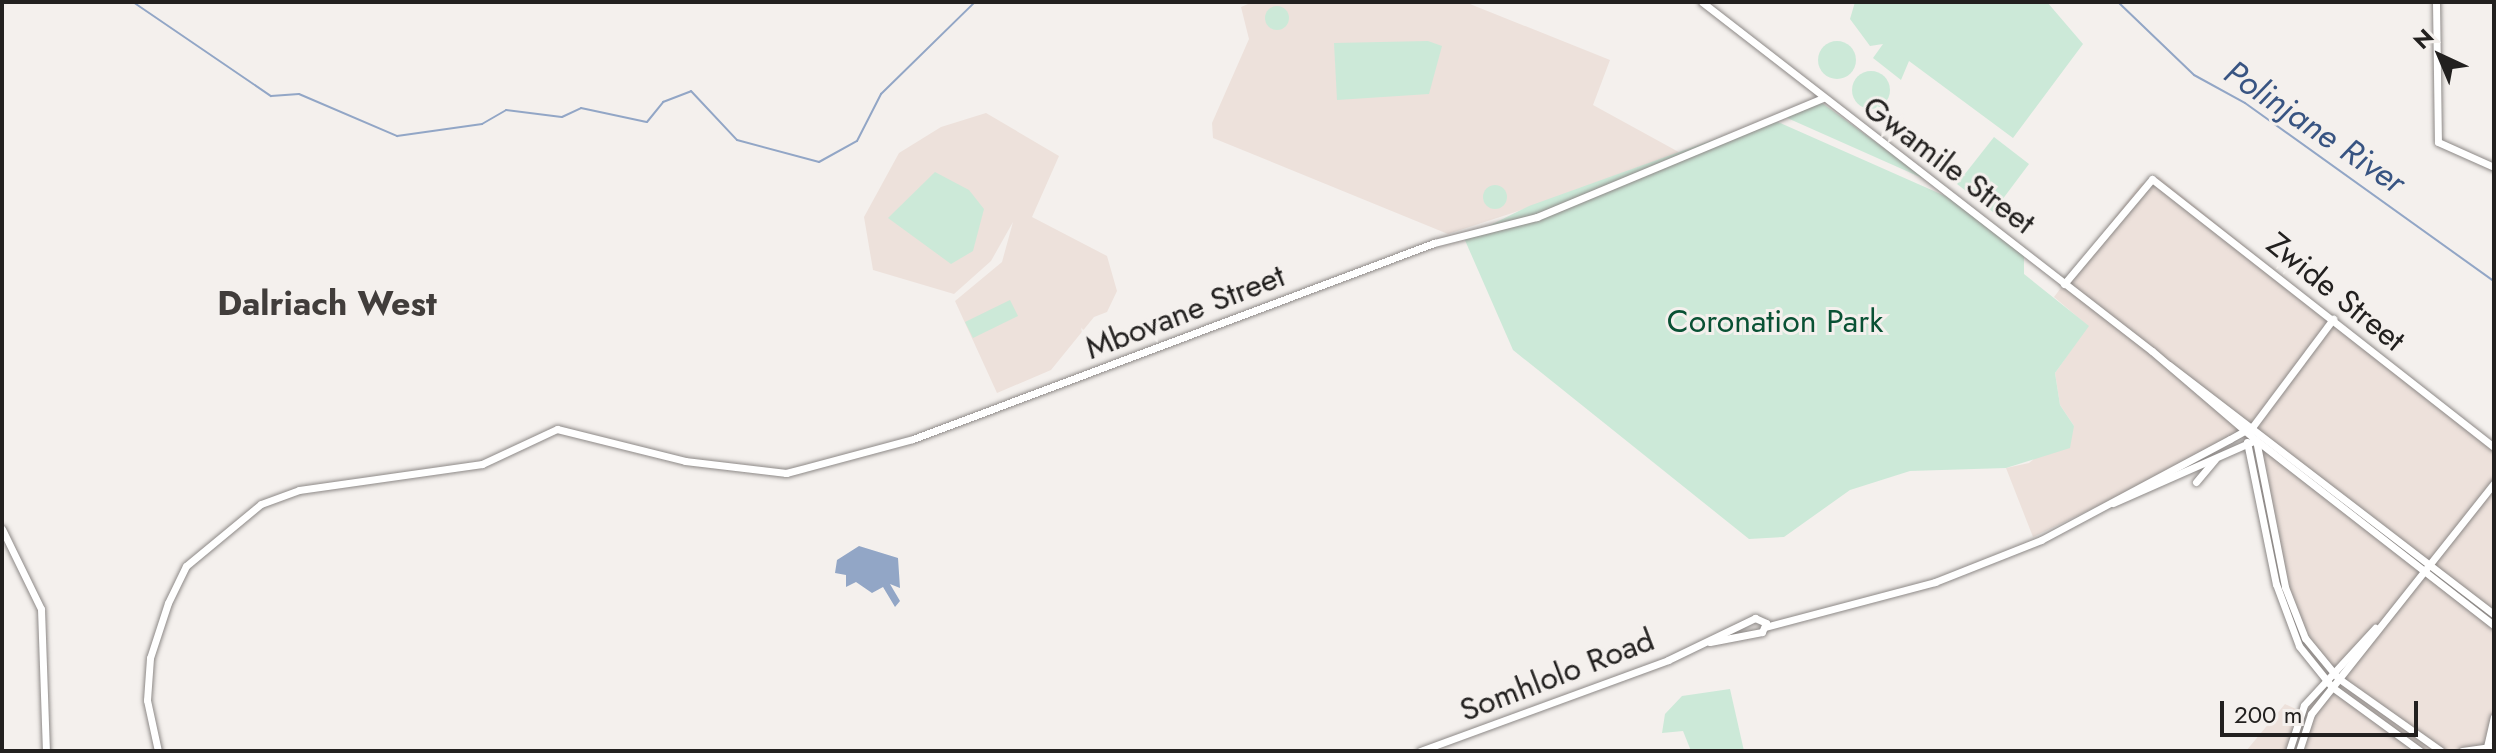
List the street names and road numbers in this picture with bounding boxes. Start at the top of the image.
street label: Gwamile Street [1855,88,2043,242]
street label: Zwide Street [2259,225,2413,359]
street label: Mbovane Street [1080,256,1290,368]
street label: Somhlolo Road [1454,620,1660,730]

